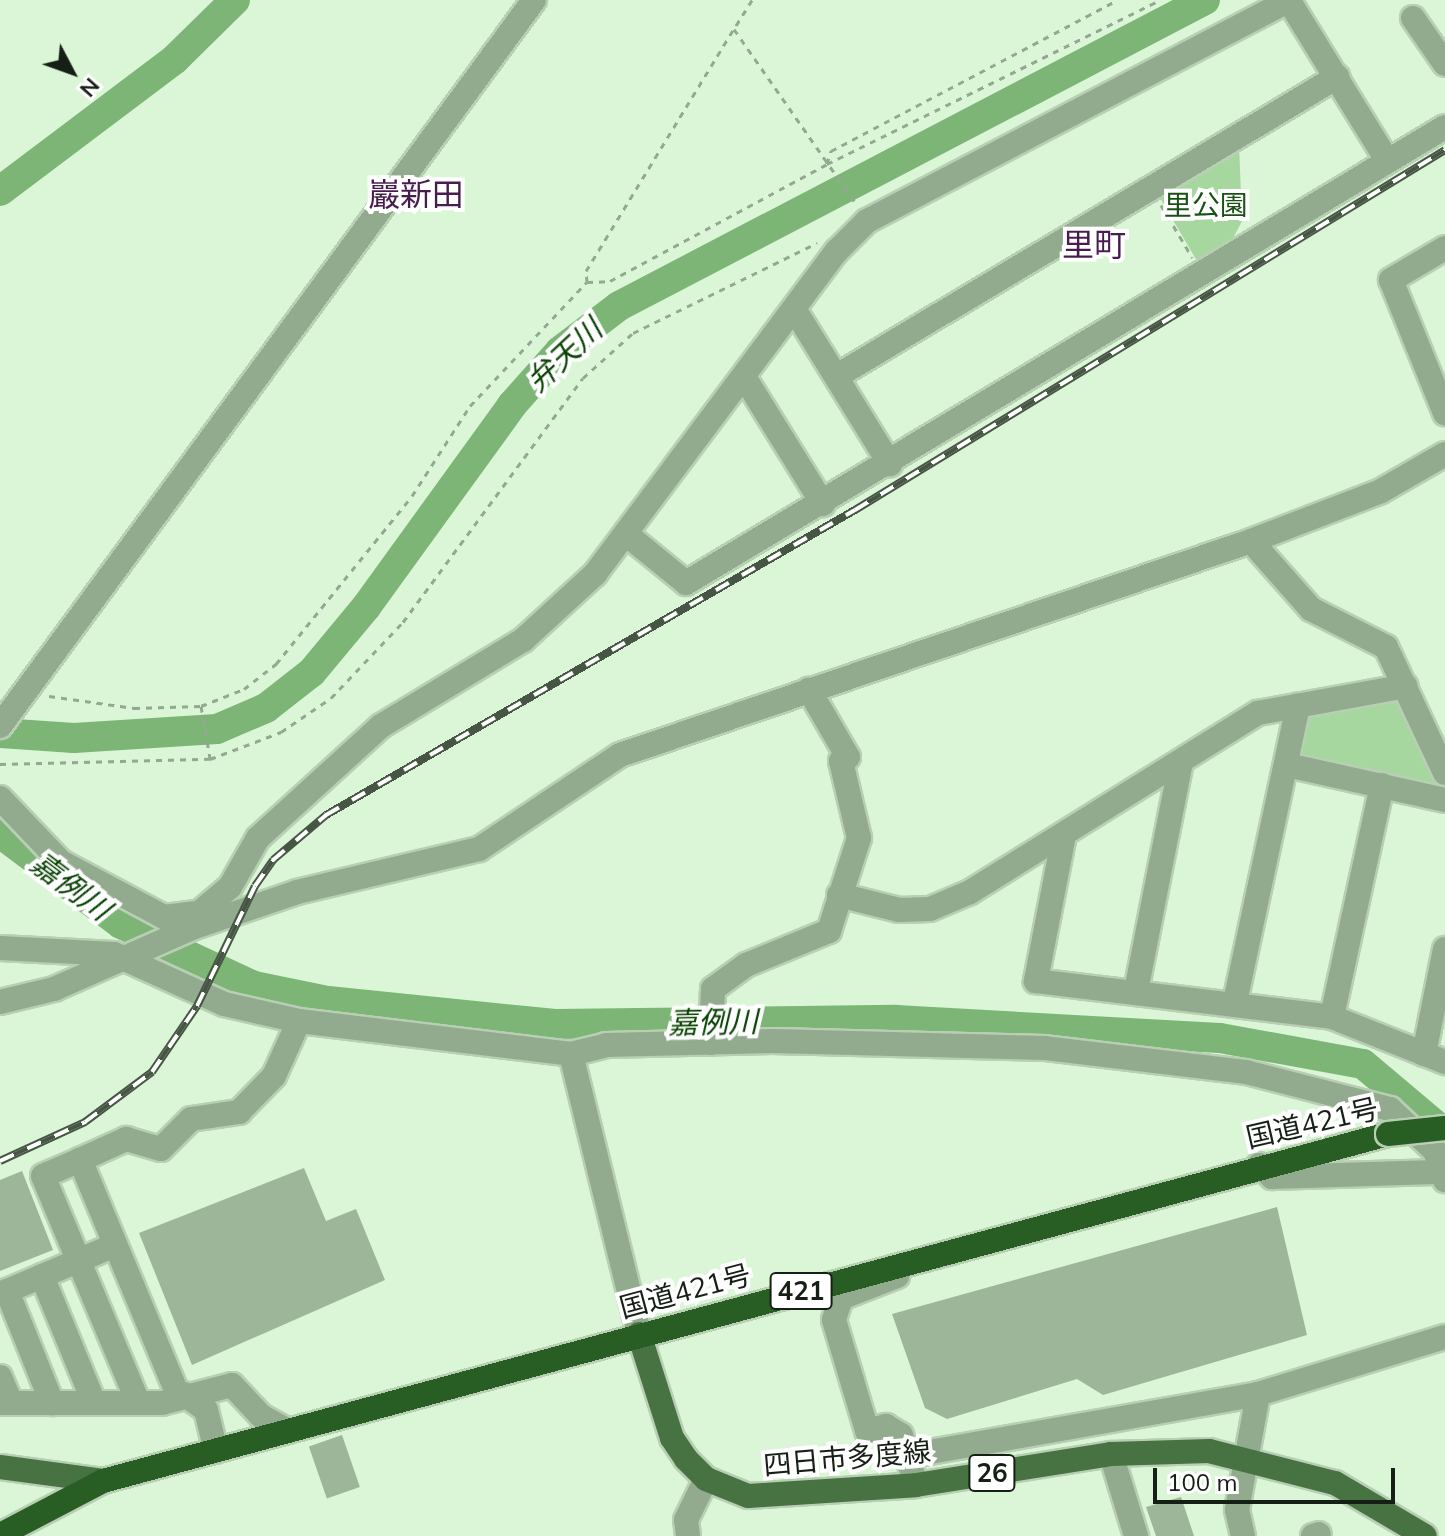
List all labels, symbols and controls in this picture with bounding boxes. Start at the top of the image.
north arrow [32,32,112,112]
text: N [74,72,106,103]
district label: 巖新田 [368,175,464,213]
park label: 里公園 [1164,188,1248,222]
district label: 里町 [1062,225,1126,263]
water label: 弁天川 [519,311,609,399]
water label: 嘉例川 [24,845,118,927]
water label: 嘉例川 [668,1003,758,1041]
street label: 国道421号 [1243,1092,1381,1154]
street label: 国道421号 [616,1257,754,1325]
road number: 421 [769,1269,833,1313]
street label: 四日市多度線 [762,1434,932,1482]
road number: 26 [968,1451,1016,1495]
scale bar [1157,1452,1399,1502]
text: 100 m [1167,1467,1238,1497]

